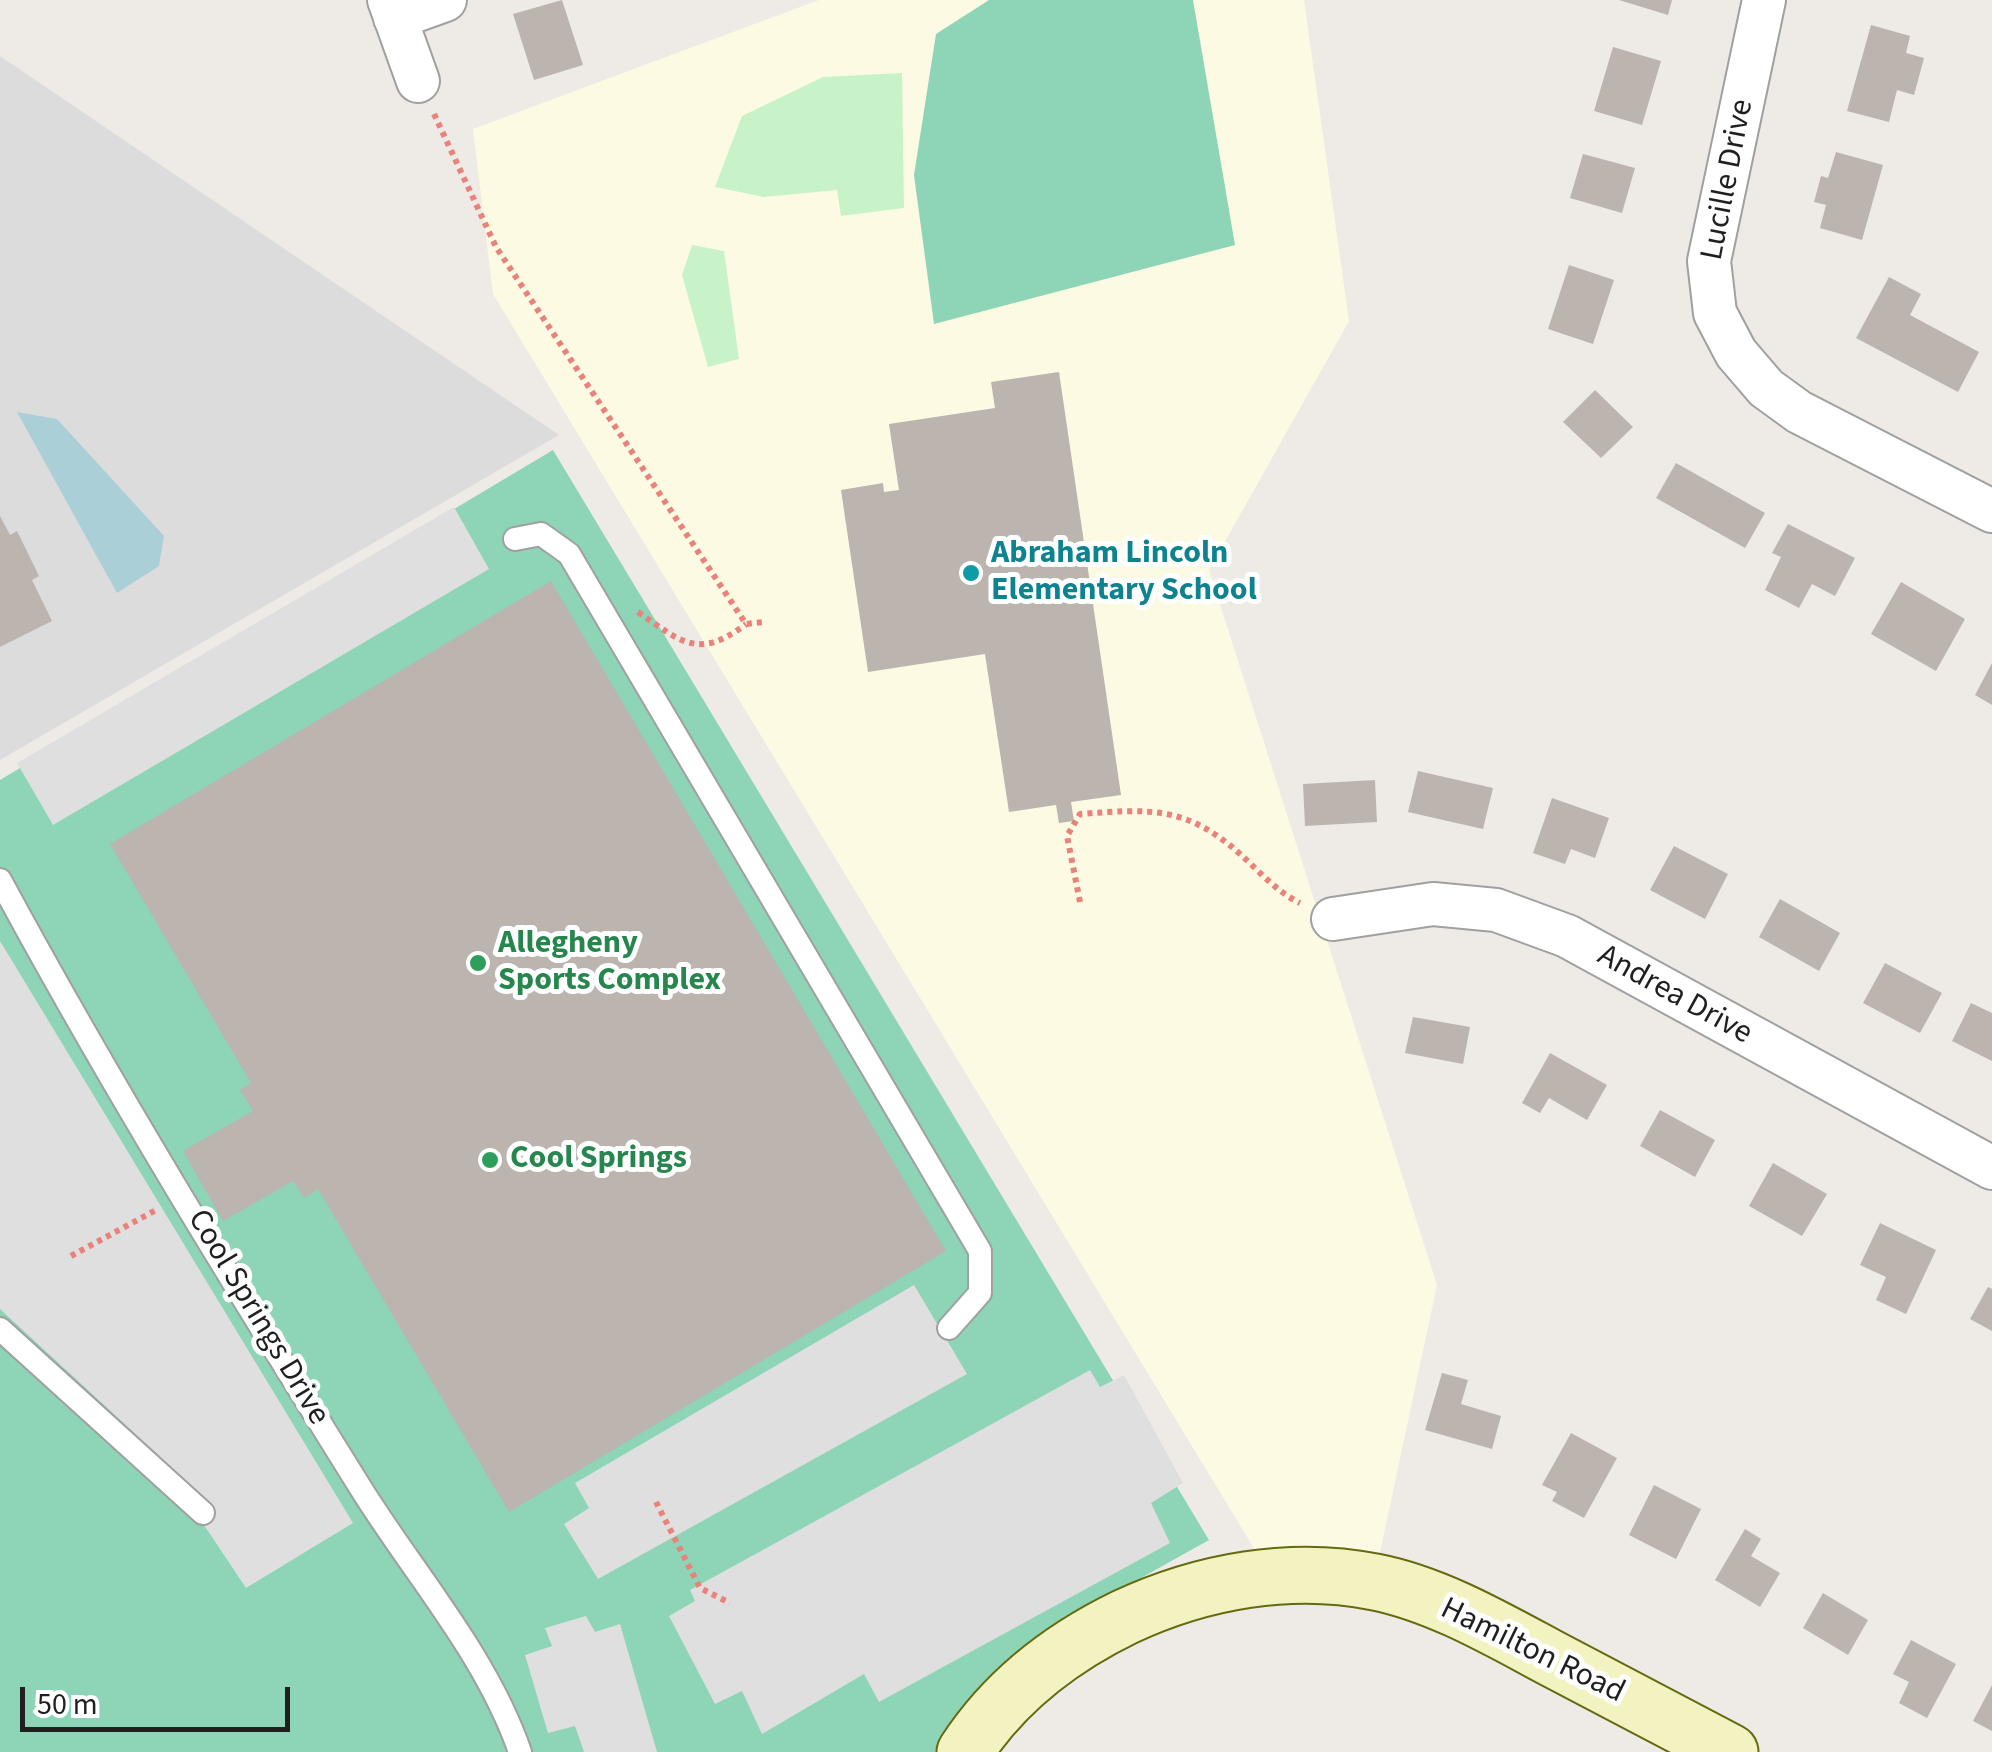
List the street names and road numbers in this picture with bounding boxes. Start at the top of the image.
street label: Lucille Drive [1695,96,1763,264]
street label: Andrea Drive [1590,938,1758,1054]
street label: Cool Springs Drive [178,1203,336,1433]
street label: Hamilton Road [1434,1591,1630,1713]

